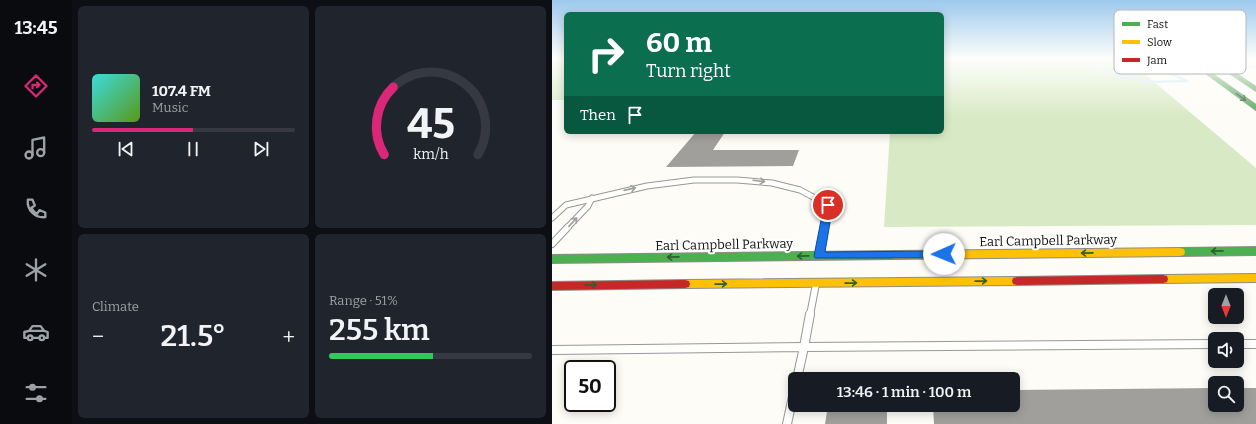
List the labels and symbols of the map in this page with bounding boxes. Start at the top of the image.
legend [1114,10,1246,74]
text: Fast [1147,18,1168,31]
text: Slow [1147,36,1172,49]
text: Jam [1146,54,1167,67]
one-way arrow [1235,93,1246,101]
one-way arrow [752,177,765,185]
one-way arrow [623,185,636,193]
pin [811,188,845,222]
one-way arrow [568,217,578,227]
street label: Earl Campbell Parkway [979,232,1117,249]
position arrow [923,233,965,275]
street label: Earl Campbell Parkway [655,236,793,253]
one-way arrow [1211,247,1224,255]
one-way arrow [1081,249,1094,257]
one-way arrow [797,252,810,260]
one-way arrow [667,253,680,261]
one-way arrow [974,277,987,285]
one-way arrow [844,279,857,287]
one-way arrow [714,280,727,288]
one-way arrow [584,282,597,289]
north arrow [1208,288,1244,324]
speed limit sign: 50 [564,360,616,412]

